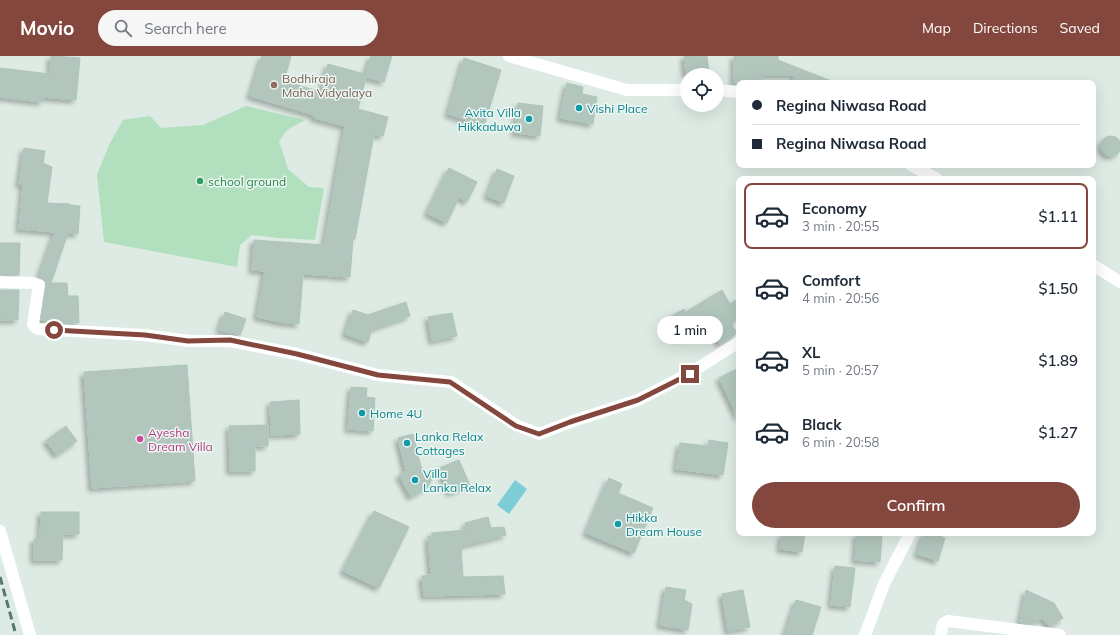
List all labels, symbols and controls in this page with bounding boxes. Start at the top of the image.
search box [98,10,378,46]
text: Movio [20,16,74,40]
icon: search [112,17,134,39]
text: Search here [144,19,227,38]
text: Map [922,19,951,37]
text: Directions [973,19,1038,37]
text: Saved [1060,19,1100,37]
map controls [680,68,724,112]
button: locate [680,68,724,112]
place label: Bodhiraja Maha Vidyalaya [282,71,372,100]
marker: Bodhiraja Maha Vidyalaya [269,80,279,90]
text: Regina Niwasa Road [776,96,927,115]
place label: Vishi Place [587,101,647,116]
marker: Vishi Place [574,103,584,113]
place label: Avita Villa Hikkaduwa [458,105,521,134]
marker: Avita Villa Hikkaduwa [524,114,534,124]
text: Regina Niwasa Road [776,134,927,153]
place label: school ground [208,174,286,189]
marker: school ground [195,176,205,186]
icon: car [754,198,790,234]
text: Economy [802,199,867,218]
text: $1.11 [1038,207,1078,226]
text: 3 min · 20:55 [802,218,879,234]
icon: car [754,270,790,306]
text: Comfort [802,271,860,290]
text: $1.50 [1038,279,1078,298]
text: 4 min · 20:56 [802,290,879,306]
callout: 1 min [657,316,723,344]
route start [45,321,63,339]
text: 1 min [673,322,707,338]
icon: car [754,342,790,378]
text: XL [802,343,820,362]
text: $1.89 [1038,351,1078,370]
text: 5 min · 20:57 [802,362,879,378]
route end [681,365,699,383]
place label: Home 4U [370,406,422,421]
marker: Home 4U [357,408,367,418]
icon: car [754,414,790,450]
text: Black [802,415,841,434]
text: $1.27 [1038,423,1078,442]
place label: Ayesha Dream Villa [148,425,213,454]
place label: Lanka Relax Cottages [415,429,484,458]
marker: Ayesha Dream Villa [135,434,145,444]
text: 6 min · 20:58 [802,434,879,450]
marker: Lanka Relax Cottages [402,438,412,448]
place label: Villa Lanka Relax [423,466,492,495]
marker: Villa Lanka Relax [410,475,420,485]
button: Confirm [752,482,1080,528]
place label: Hikka Dream House [626,510,702,539]
marker: Hikka Dream House [613,519,623,529]

